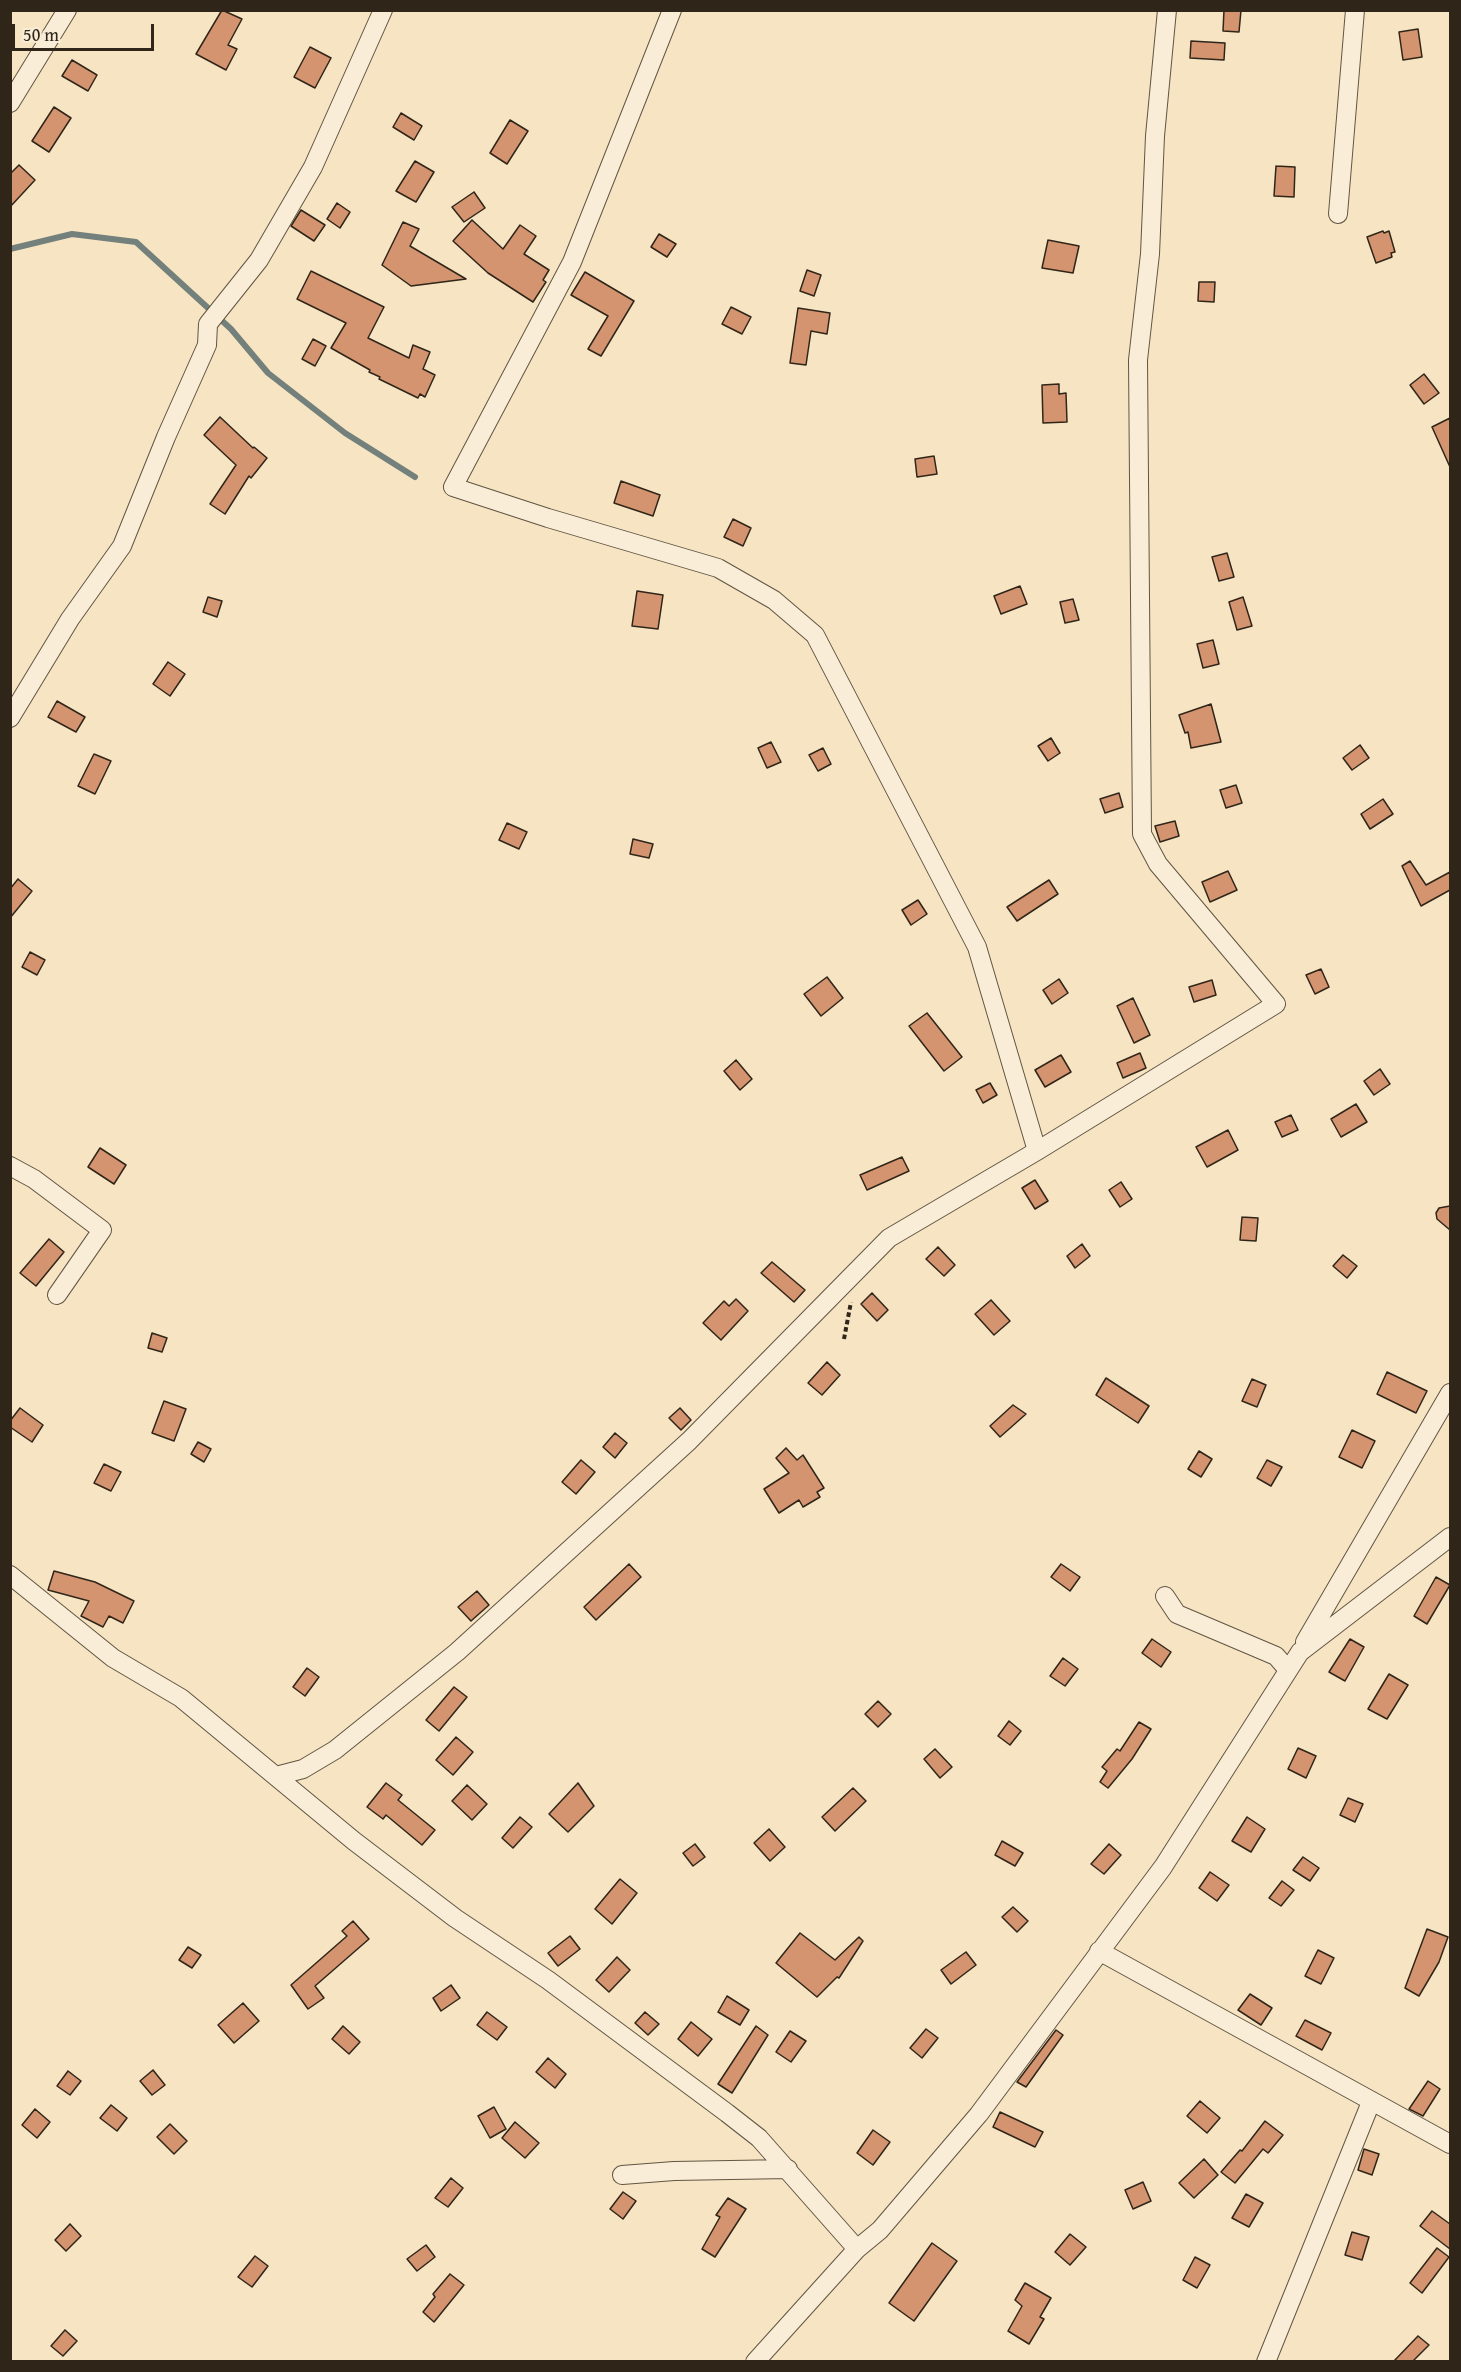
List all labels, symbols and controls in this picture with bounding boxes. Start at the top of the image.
scale bar [15,12,158,50]
text: 50 m [23,21,59,48]

